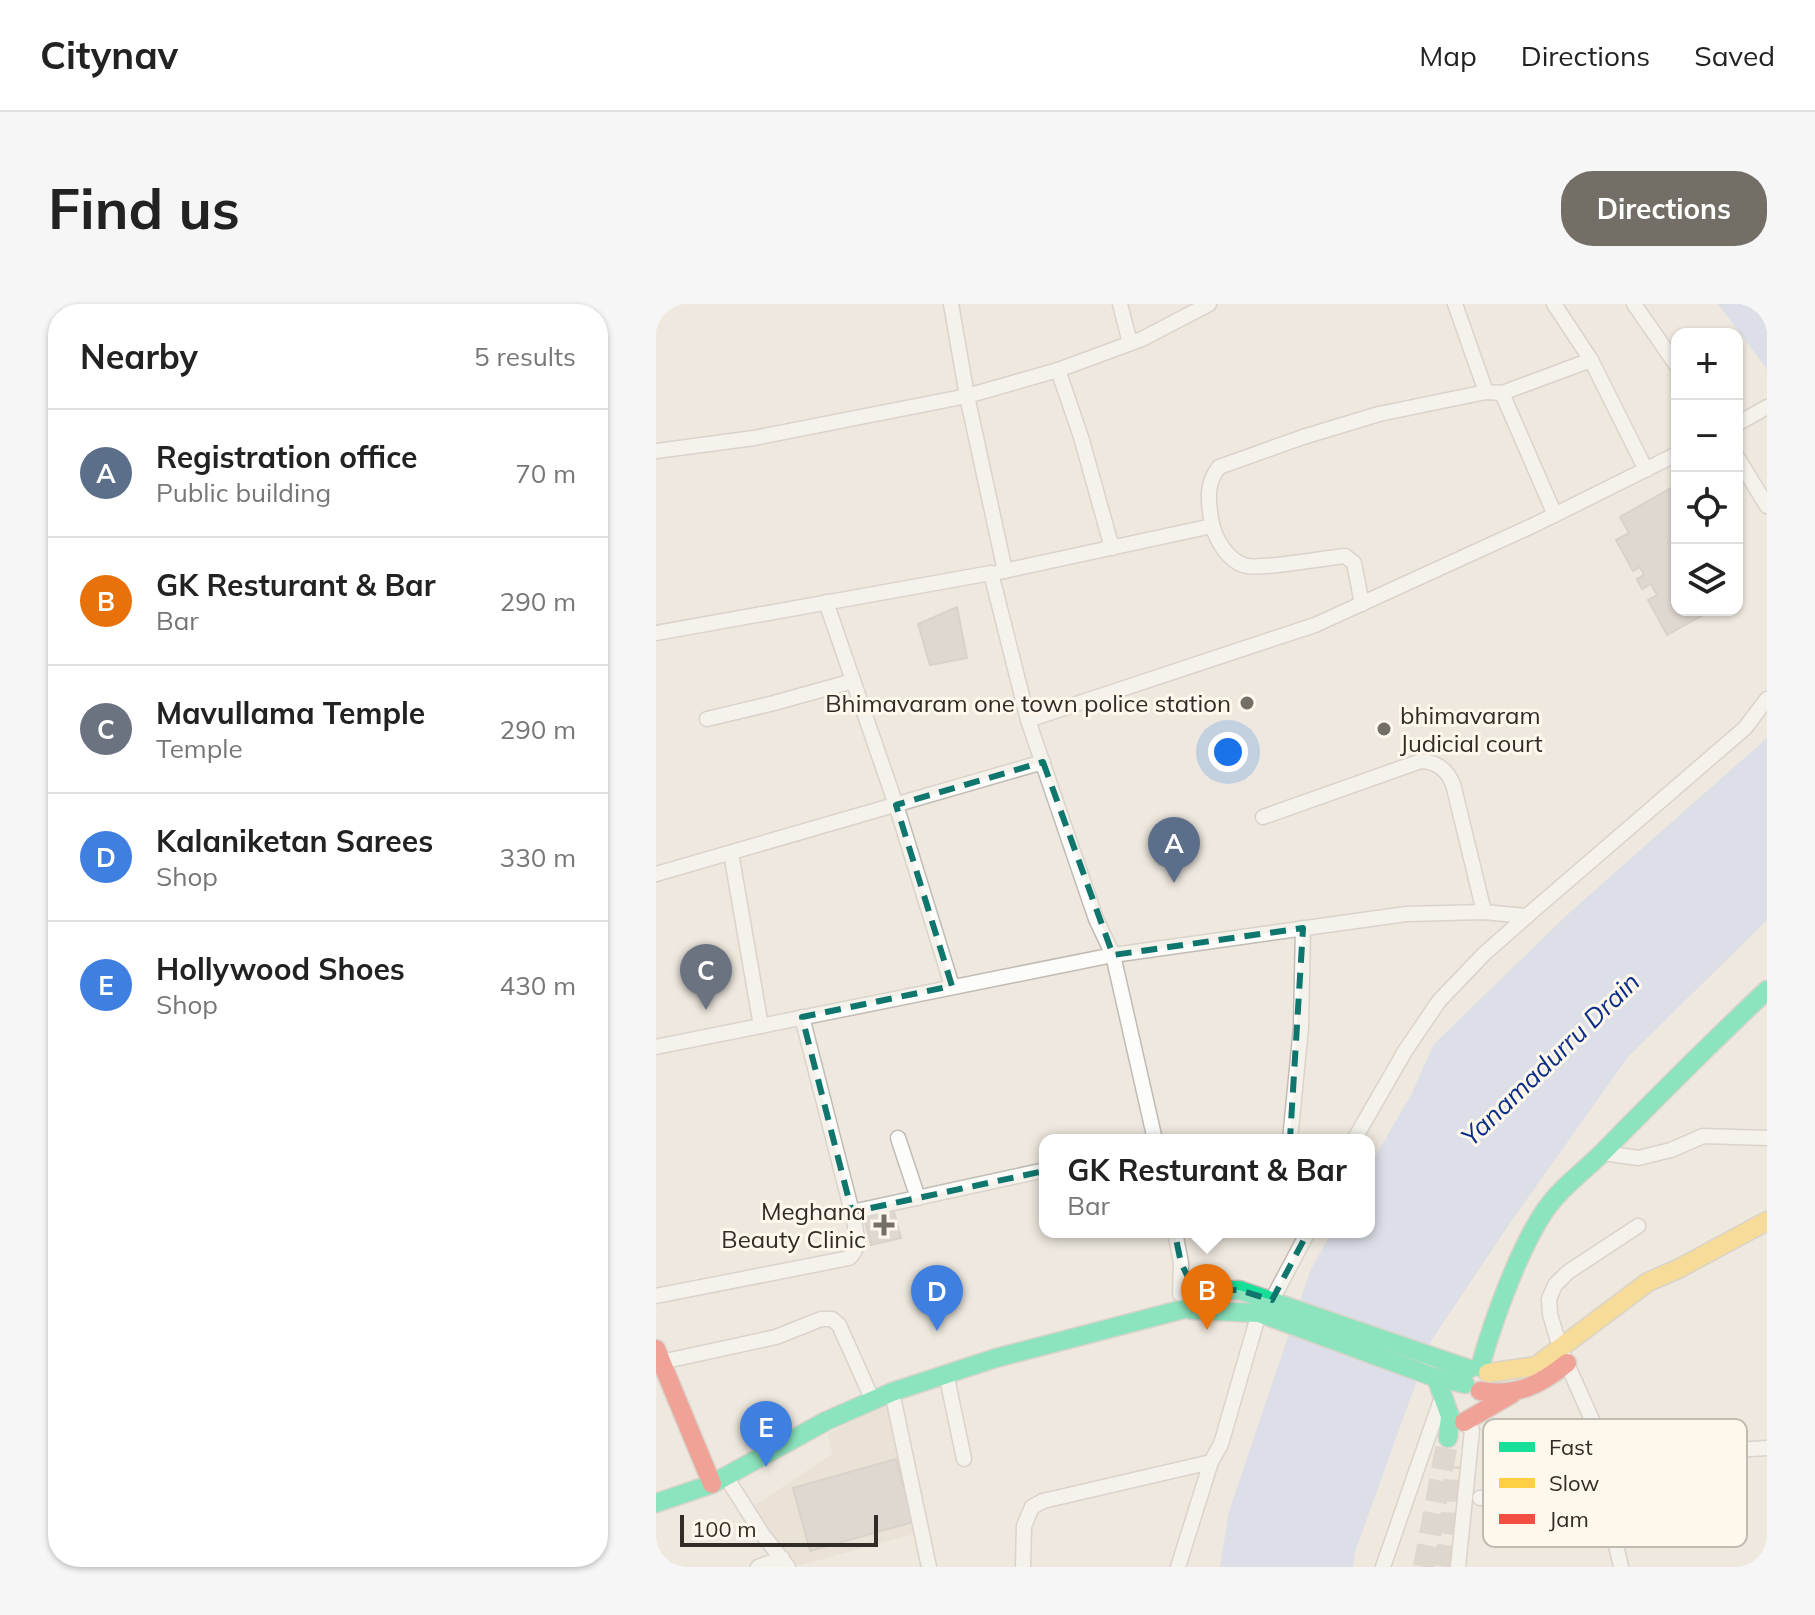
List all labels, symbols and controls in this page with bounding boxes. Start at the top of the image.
text: Citynav [40,31,178,79]
text: Map [1419,38,1477,73]
text: Directions [1521,38,1650,73]
text: Saved [1694,38,1775,73]
button: Directions [1561,171,1767,246]
text: Find us [48,173,240,243]
map controls [1671,328,1743,616]
button: + [1671,328,1743,400]
text: Nearby [80,335,198,378]
text: 5 results [474,340,576,373]
button: − [1671,400,1743,472]
text: Registration office [156,438,417,476]
text: A [96,457,116,490]
text: 70 m [515,457,576,490]
button: locate [1671,472,1743,544]
text: Public building [156,476,331,509]
button: layers [1671,544,1743,616]
text: GK Resturant & Bar [156,566,436,604]
text: B [97,585,115,618]
text: 290 m [500,585,576,618]
text: Bar [156,604,199,637]
place label: Bhimavaram one town police station [825,688,1231,718]
text: Mavullama Temple [156,694,425,732]
marker: Bhimavaram one town police station [1238,694,1256,712]
place label: bhimavaram Judicial court [1400,700,1543,758]
text: C [97,713,115,746]
text: 290 m [500,713,576,746]
marker: bhimavaram Judicial court [1375,720,1393,738]
text: Temple [156,732,243,765]
your location [1208,732,1248,772]
pin: A [1148,817,1200,883]
text: Kalaniketan Sarees [156,822,433,860]
text: D [96,841,116,874]
text: 330 m [500,841,576,874]
text: Shop [156,860,218,893]
pin: C [680,944,732,1010]
text: Hollywood Shoes [156,950,405,988]
water label: Yanamadurru Drain [1454,965,1646,1153]
text: E [98,969,114,1002]
text: 430 m [500,969,576,1002]
text: Shop [156,988,218,1021]
popup [1039,1134,1375,1238]
text: GK Resturant & Bar [1067,1151,1347,1189]
text: Bar [1067,1189,1110,1222]
place label: Meghana Beauty Clinic [721,1196,866,1254]
marker: Meghana Beauty Clinic [873,1214,895,1236]
pin: B [1181,1264,1233,1330]
pin: D [911,1265,963,1331]
pin: E [740,1401,792,1467]
legend [1483,1419,1747,1547]
text: Fast [1549,1433,1593,1461]
text: Slow [1549,1469,1599,1497]
text: Jam [1549,1505,1589,1533]
scale bar [680,1511,878,1547]
text: 100 m [692,1515,757,1543]

